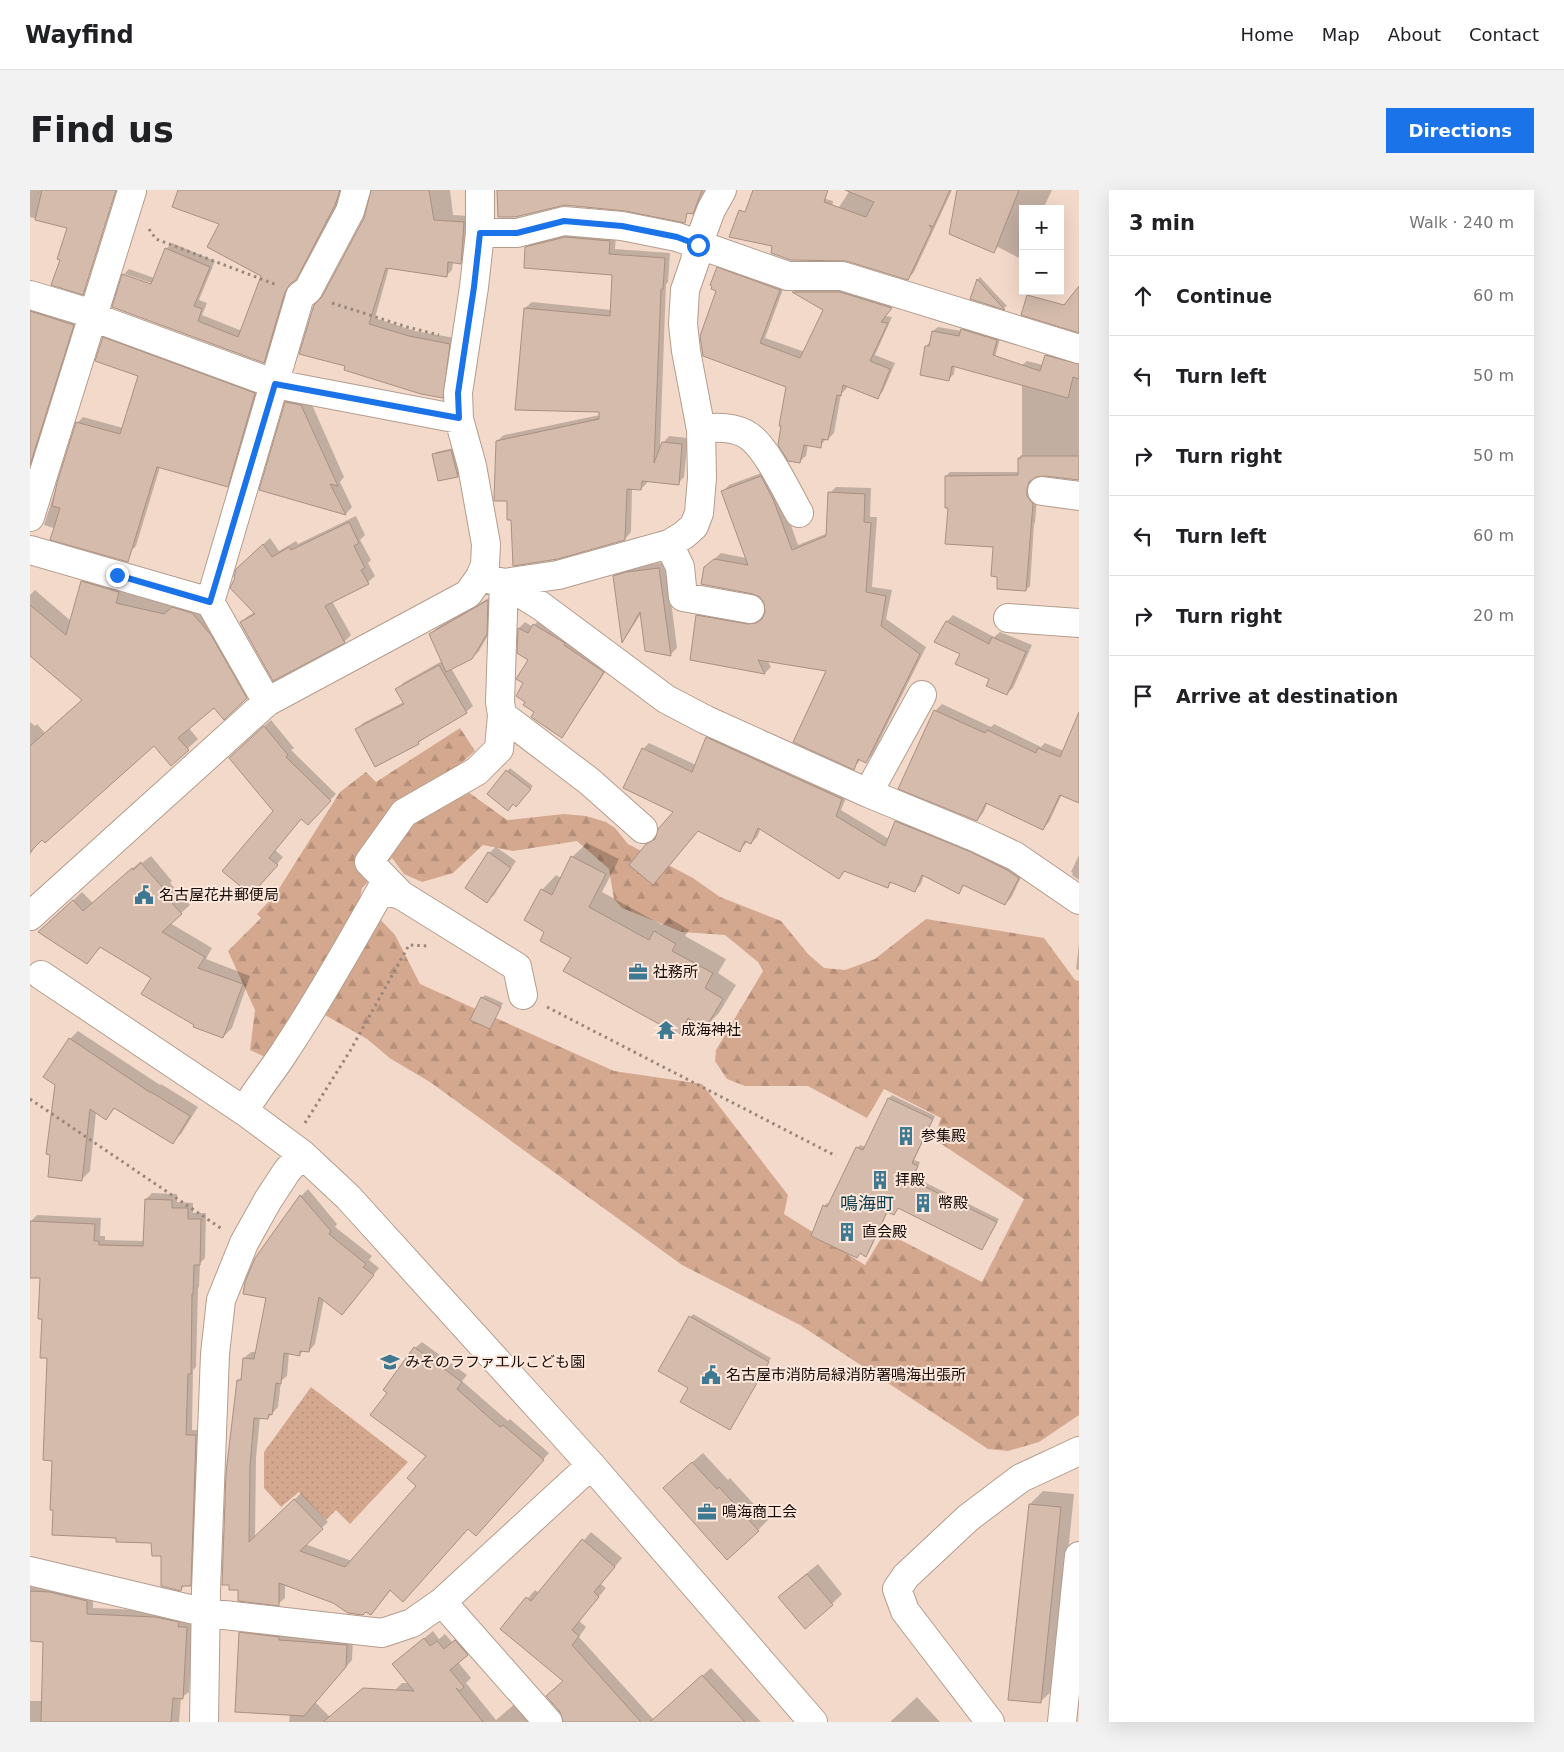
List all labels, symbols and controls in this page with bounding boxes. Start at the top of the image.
text: Wayfind [25,21,134,49]
text: Home [1241,24,1294,45]
text: Map [1322,24,1360,45]
text: About [1388,24,1441,45]
text: Contact [1469,24,1539,45]
button: Directions [1386,108,1534,153]
text: Find us [30,110,174,150]
map controls [1019,205,1064,295]
button: + [1019,205,1064,250]
text: 3 min [1129,211,1195,235]
text: Walk · 240 m [1409,213,1514,232]
route start [687,234,710,257]
button: − [1019,250,1064,295]
icon: ahead [1129,282,1157,310]
text: Continue [1176,285,1272,307]
text: 60 m [1473,286,1514,305]
icon: left [1129,362,1157,390]
text: Turn left [1176,365,1267,387]
text: 50 m [1473,366,1514,385]
icon: right [1129,442,1157,470]
text: Turn right [1176,445,1282,467]
text: 50 m [1473,446,1514,465]
icon: left [1129,522,1157,550]
text: Turn left [1176,525,1267,547]
text: 60 m [1473,526,1514,545]
route end [106,564,129,587]
icon: right [1129,602,1157,630]
text: Turn right [1176,605,1282,627]
text: 20 m [1473,606,1514,625]
icon: arrive [1129,682,1157,710]
text: Arrive at destination [1176,685,1398,707]
public building icon: 名古屋花井郵便局 [133,884,155,906]
place label: 名古屋花井郵便局 [159,886,279,904]
office icon: 社務所 [627,961,649,983]
place label: 社務所 [653,963,698,981]
temple icon: 成海神社 [655,1019,677,1041]
place label: 成海神社 [681,1021,741,1039]
building icon: 参集殿 [895,1125,917,1147]
place label: 参集殿 [921,1127,966,1145]
building icon: 拝殿 [869,1169,891,1191]
place label: 拝殿 [895,1171,925,1189]
building icon: 幣殿 [912,1192,934,1214]
district label: 鳴海町 [840,1193,894,1214]
place label: 幣殿 [938,1194,968,1212]
building icon: 直会殿 [836,1221,858,1243]
place label: 直会殿 [862,1223,907,1241]
school or university icon: みそのラファエルこども園 [379,1351,401,1373]
place label: みそのラファエルこども園 [405,1353,585,1371]
public building icon: 名古屋市消防局緑消防署鳴海出張所 [700,1364,722,1386]
place label: 名古屋市消防局緑消防署鳴海出張所 [726,1366,966,1384]
office icon: 鳴海商工会 [696,1501,718,1523]
place label: 鳴海商工会 [722,1503,797,1521]

